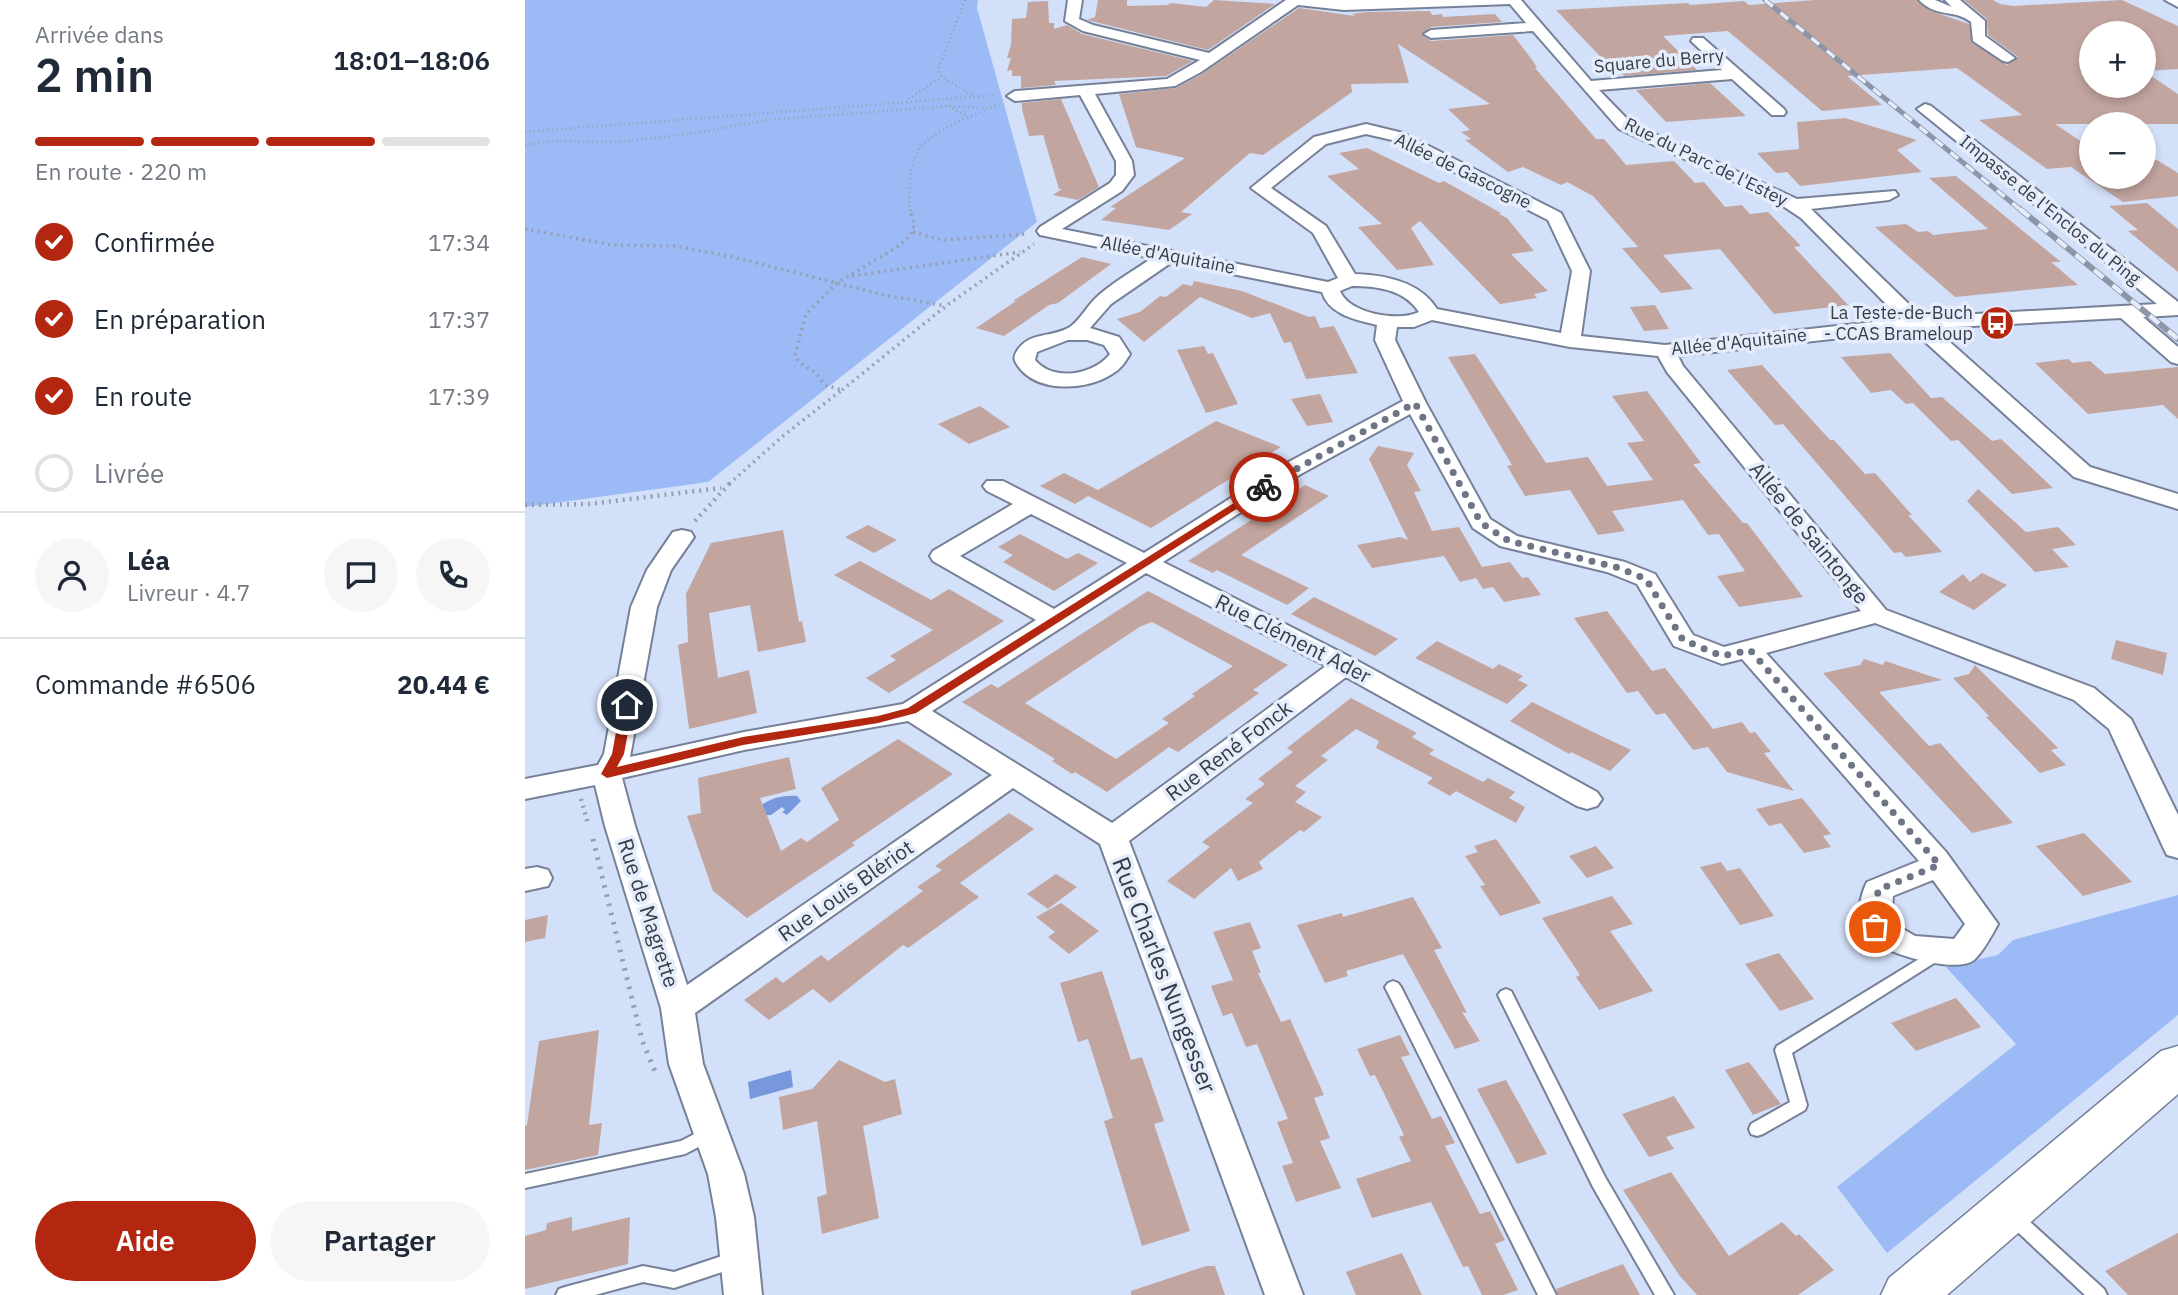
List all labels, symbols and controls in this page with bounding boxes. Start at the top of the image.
text: Arrivée dans [35,19,164,49]
map controls [2079,21,2156,189]
button: + [2079,21,2156,98]
text: 18:01–18:06 [333,43,490,77]
street label: Square du Berry [1593,43,1725,78]
text: 2 min [35,45,154,105]
street label: Rue du Parc de l'Estey [1621,112,1792,211]
button: − [2079,112,2156,189]
street label: Allée de Gascogne [1391,127,1535,214]
street label: Impasse de l'Enclos du Ping [1955,130,2146,290]
text: En route · 220 m [35,156,207,186]
icon: check [35,223,73,261]
text: Confirmée [94,225,215,259]
text: 17:34 [428,227,490,257]
street label: Allée d'Aquitaine [1099,230,1237,279]
icon: check [35,300,73,338]
place label: La Teste-de-Buch - CCAS Brameloup [1824,301,1973,345]
text: En préparation [94,302,266,336]
text: 17:37 [428,304,490,334]
bus stop icon: La Teste-de-Buch - CCAS Brameloup [1978,304,2016,342]
street label: Allée d'Aquitaine [1670,323,1808,360]
icon: check [35,377,73,415]
text: En route [94,379,192,413]
text: 17:39 [428,381,490,411]
courier [1229,452,1299,522]
street label: Allée de Saintonge [1744,455,1876,609]
text: Livrée [94,456,164,490]
icon: bike [1245,468,1283,506]
button: person [35,538,109,612]
button: chat [324,538,398,612]
button: phone [416,538,490,612]
text: Léa [127,543,170,577]
text: Livreur · 4.7 [127,577,250,607]
street label: Rue Clément Ader [1211,587,1376,690]
text: Commande #6506 [35,667,256,701]
text: 20.44 € [397,667,490,701]
pin [597,675,657,735]
icon: home [608,686,646,724]
street label: Rue René Fonck [1159,693,1297,807]
street label: Rue Louis Blériot [772,833,919,947]
street label: Rue de Magrette [612,835,686,991]
street label: Rue Charles Nungesser [1105,852,1225,1097]
pin [1845,897,1905,957]
icon: bag [1856,908,1894,946]
button: Aide [35,1201,256,1281]
button: Partager [270,1201,490,1281]

